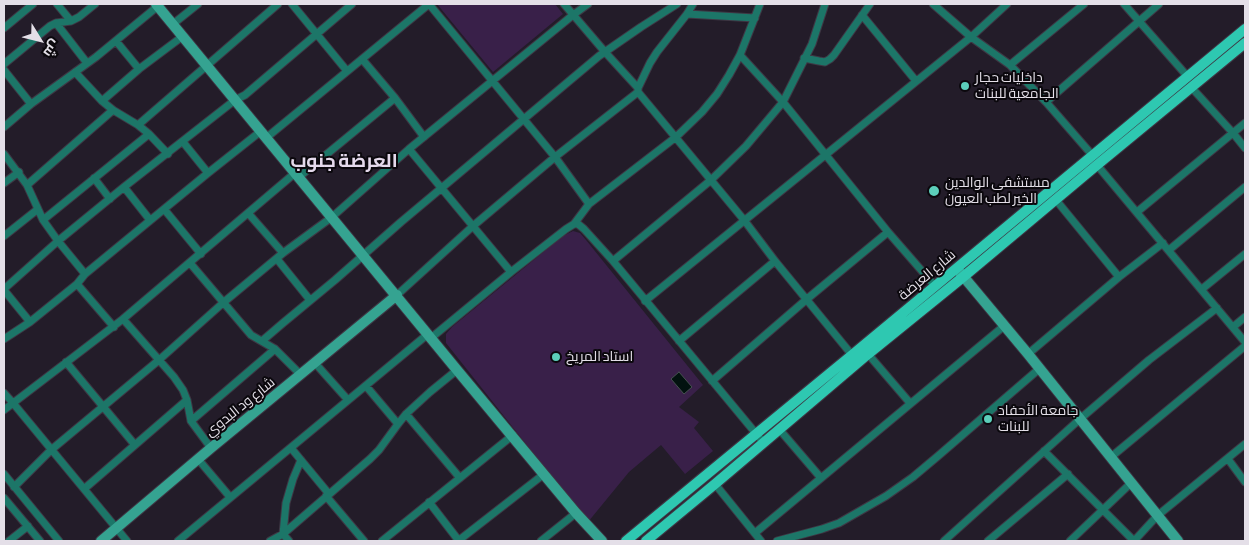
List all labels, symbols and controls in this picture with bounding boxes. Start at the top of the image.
north arrow [15,15,65,65]
text: ش [40,37,64,61]
place label: داخليات حجار الجامعية للبنات [975,70,1059,102]
marker: داخليات حجار الجامعية للبنات [959,80,971,92]
district label: العرضة جنوب [290,150,398,172]
place label: مستشفى الوالدين الخير لطب العيون [945,175,1050,208]
marker: مستشفى الوالدين الخير لطب العيون [927,184,941,198]
street label: شارع العرضة [895,246,959,304]
place label: استاد المريخ [566,349,633,365]
marker: استاد المريخ [550,351,562,363]
street label: شارع ود البدوي [202,374,278,440]
place label: جامعة الأحفاد للبنات [998,403,1078,436]
marker: جامعة الأحفاد للبنات [982,413,994,425]

